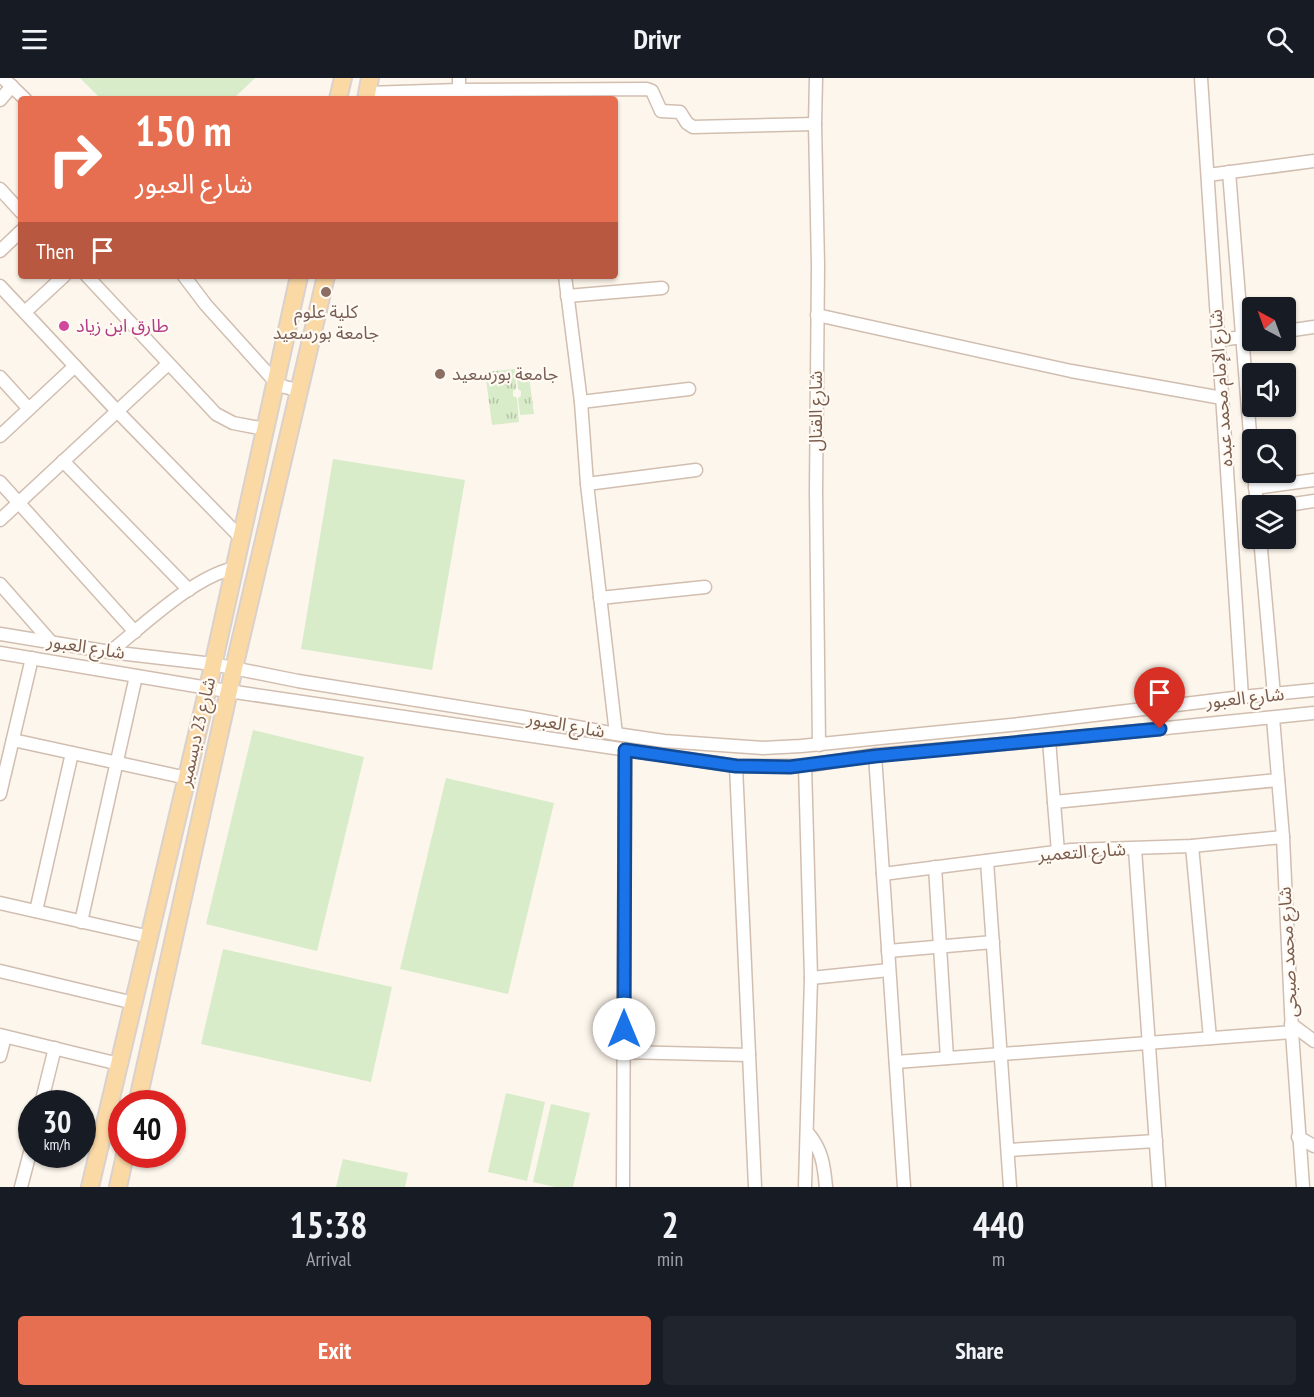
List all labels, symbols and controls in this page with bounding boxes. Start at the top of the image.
text: Drivr [633,22,681,56]
icon: menu [18,23,51,56]
icon: search [1263,23,1296,56]
text: 150 m [135,103,232,158]
icon: right [36,120,114,198]
text: شارع العبور [135,166,253,200]
icon: arrive [86,234,119,267]
text: Then [36,237,74,265]
marker: كلية علوم جامعة بورسعيد [319,285,333,299]
north arrow [1242,297,1296,351]
map controls [1242,297,1296,549]
place label: كلية علوم جامعة بورسعيد [273,300,379,344]
street label: شارع الإمام محمد عبده [1204,308,1240,467]
place label: طارق ابن زياد [76,314,169,337]
marker: طارق ابن زياد [57,319,71,333]
place label: جامعة بورسعيد [452,362,558,385]
button: sound [1242,363,1296,417]
marker: جامعة بورسعيد [433,367,447,381]
street label: شارع القنال [804,371,830,451]
button: search [1242,429,1296,483]
button: layers [1242,495,1296,549]
street label: شارع العبور [44,629,127,667]
pin [1134,667,1185,729]
street label: شارع 23 ديسمبر [172,675,223,791]
icon: arrive [1143,676,1176,709]
street label: شارع العبور [1204,682,1286,716]
street label: شارع العبور [524,706,607,746]
street label: شارع التعمير [1036,837,1127,869]
street label: شارع محمد صبحى [1273,886,1305,1018]
position arrow [592,997,656,1061]
speed limit sign: 40 [108,1090,186,1168]
text: 30 [43,1102,71,1141]
text: km/h [44,1135,70,1154]
text: 15:38 [290,1201,367,1248]
text: 2 [661,1201,679,1248]
text: 440 [973,1201,1024,1248]
text: Arrival [306,1246,351,1272]
text: min [657,1246,683,1272]
text: m [992,1246,1005,1272]
button: Exit [18,1316,651,1385]
button: Share [663,1316,1296,1385]

